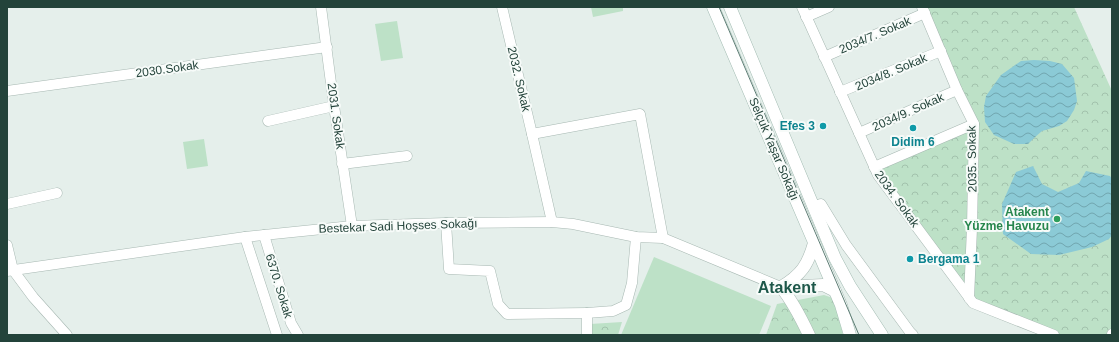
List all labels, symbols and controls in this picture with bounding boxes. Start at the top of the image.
street label: 2034/7. Sokak [837,13,914,56]
street label: 2032. Sokak [505,45,534,114]
street label: 2034/8. Sokak [853,50,930,93]
street label: 2030.Sokak [135,58,200,80]
street label: 2031. Sokak [324,82,348,151]
street label: 2034/9. Sokak [870,90,947,134]
street label: Selçuk Yaşar Sokağı [746,96,802,202]
place label: Efes 3 [780,119,815,133]
marker: Efes 3 [818,121,828,131]
marker: Didim 6 [908,123,918,133]
street label: 2035. Sokak [964,125,980,192]
place label: Didim 6 [891,135,935,149]
street label: 2034. Sokak [872,168,923,231]
place label: Atakent Yüzme Havuzu [964,205,1049,233]
marker: Atakent Yüzme Havuzu [1052,214,1062,224]
street label: Bestekar Sadi Hoşses Sokağı [318,216,478,236]
street label: 6370. Sokak [263,252,296,321]
place label: Bergama 1 [918,252,980,266]
marker: Bergama 1 [905,254,915,264]
district label: Atakent [758,279,817,296]

